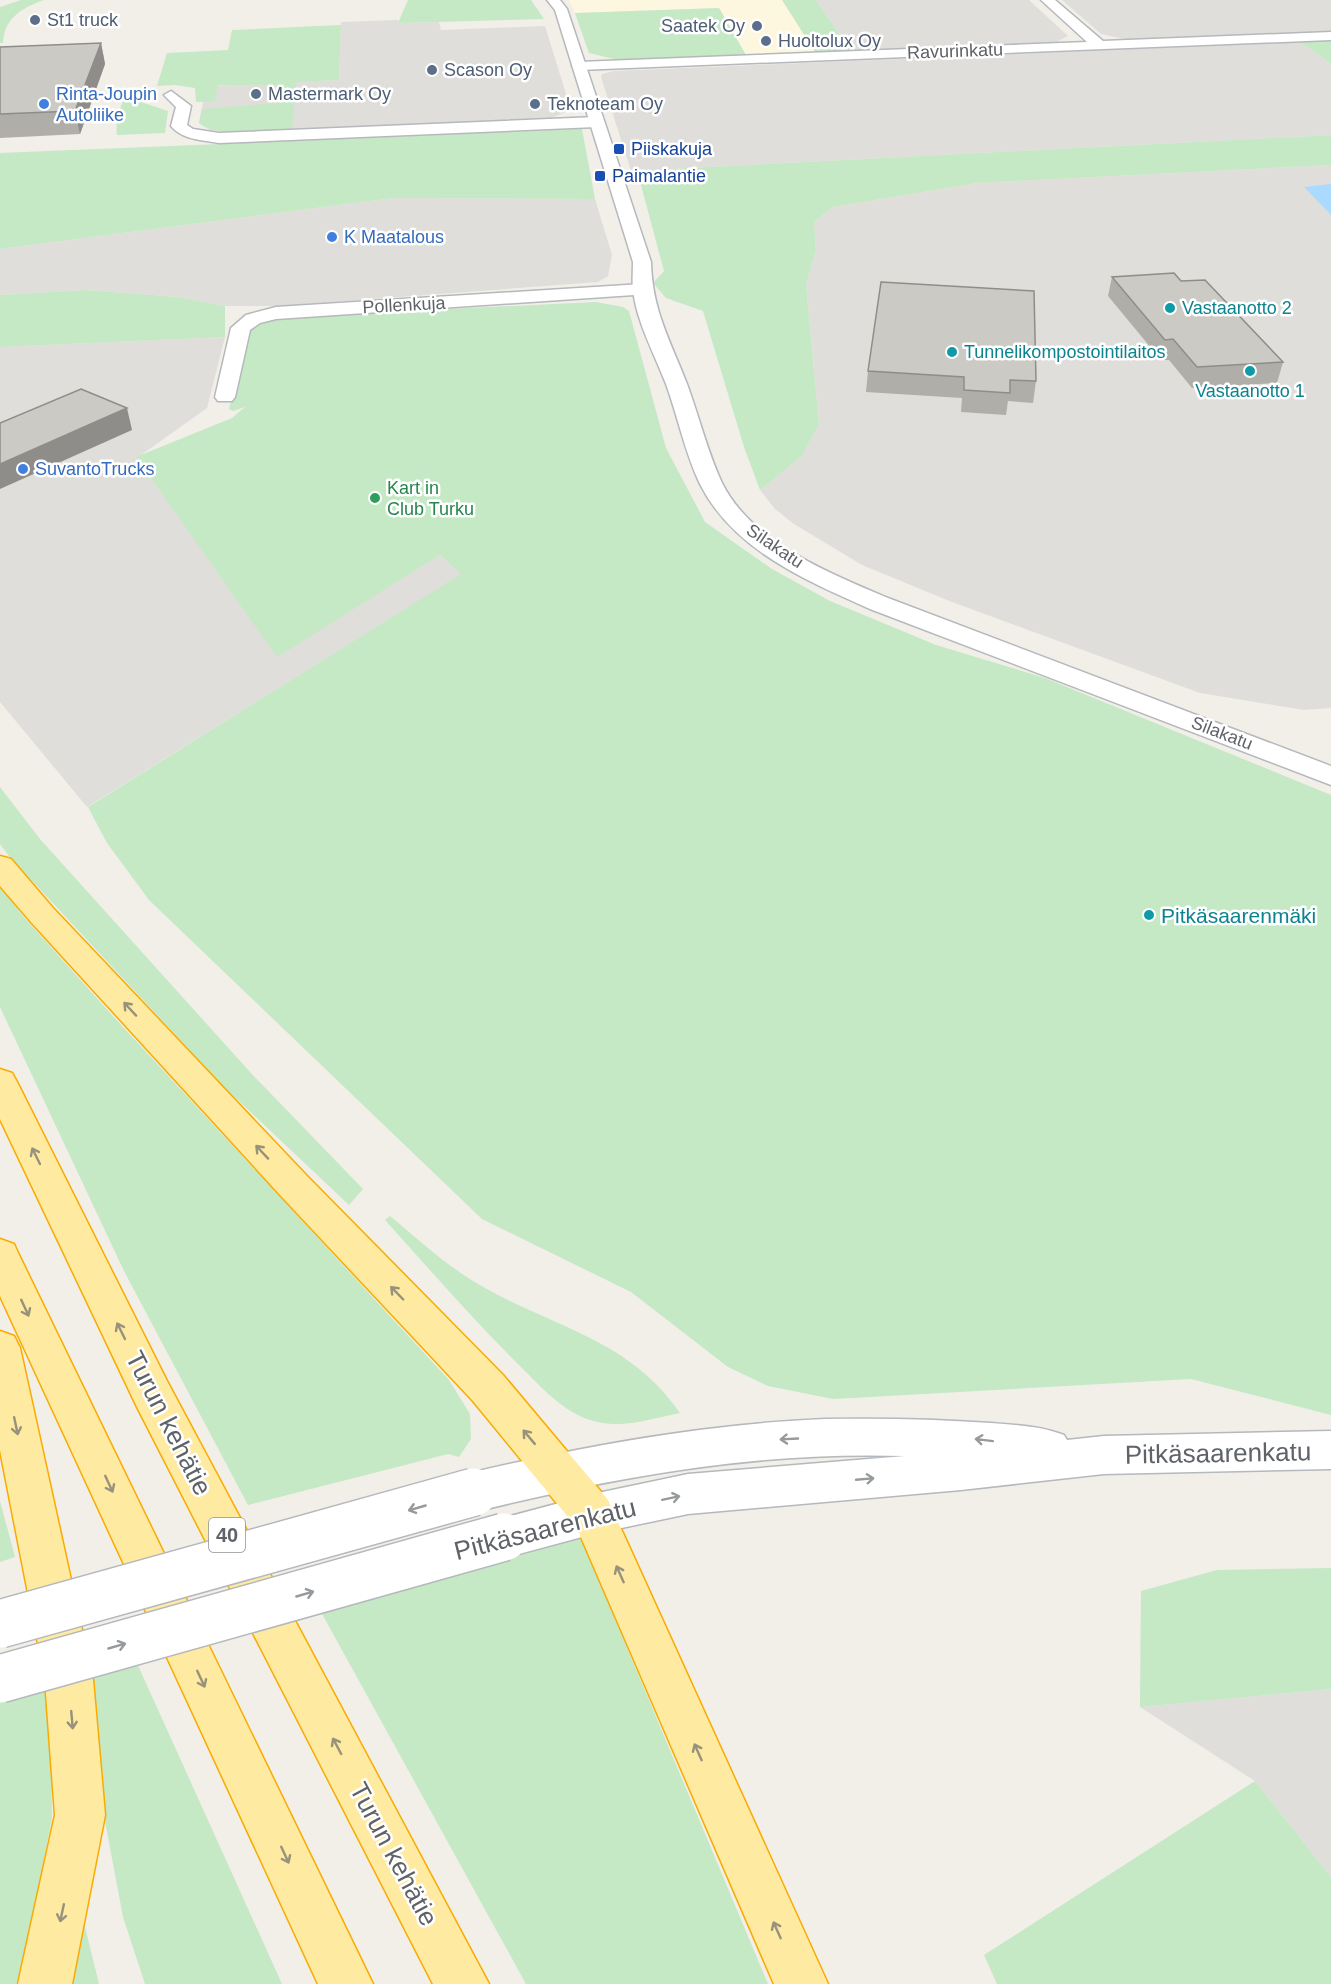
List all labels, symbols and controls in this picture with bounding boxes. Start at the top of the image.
place label: St1 truck [47,10,119,30]
marker: St1 truck [28,13,42,27]
place label: Saatek Oy [661,16,745,36]
marker: Saatek Oy [750,19,764,33]
place label: Huoltolux Oy [778,31,881,51]
marker: Huoltolux Oy [759,34,773,48]
street label: Ravurinkatu [907,39,1003,63]
place label: Scason Oy [444,60,532,80]
marker: Scason Oy [425,63,439,77]
place label: Rinta-Joupin Autoliike [56,84,157,125]
place label: Mastermark Oy [268,84,391,104]
marker: Mastermark Oy [249,87,263,101]
place label: Teknoteam Oy [547,94,663,114]
marker: Rinta-Joupin Autoliike [37,97,51,111]
marker: Teknoteam Oy [528,97,542,111]
place label: Piiskakuja [631,139,713,159]
marker: Piiskakuja [612,142,626,156]
place label: Paimalantie [612,166,706,186]
marker: Paimalantie [593,169,607,183]
place label: K Maatalous [344,227,444,247]
marker: K Maatalous [325,230,339,244]
street label: Pollenkuja [362,293,447,317]
place label: Vastaanotto 2 [1182,298,1292,318]
marker: Vastaanotto 2 [1163,301,1177,315]
place label: Tunnelikompostointilaitos [964,342,1165,362]
marker: Tunnelikompostointilaitos [945,345,959,359]
marker: Vastaanotto 1 [1243,364,1257,378]
place label: Vastaanotto 1 [1195,381,1305,401]
place label: SuvantoTrucks [35,459,154,479]
marker: SuvantoTrucks [16,462,30,476]
place label: Kart in Club Turku [387,478,474,519]
marker: Kart in Club Turku [368,491,382,505]
street label: Silakatu [743,520,807,572]
street label: Silakatu [1189,712,1255,754]
place label: Pitkäsaarenmäki [1161,904,1316,927]
marker: Pitkäsaarenmäki [1142,908,1156,922]
one-way arrow [122,1002,137,1017]
one-way arrow [256,1145,270,1160]
one-way arrow [29,1147,41,1165]
one-way arrow [390,1286,404,1301]
one-way arrow [20,1298,32,1316]
one-way arrow [115,1322,127,1340]
street label: Turun kehätie [120,1346,218,1500]
one-way arrow [11,1415,22,1435]
one-way arrow [522,1430,536,1445]
one-way arrow [780,1434,799,1445]
one-way arrow [974,1434,994,1445]
street label: Pitkäsaarenkatu [1125,1436,1311,1470]
one-way arrow [854,1473,874,1484]
one-way arrow [103,1474,115,1492]
street label: Pitkäsaarenkatu [451,1492,639,1566]
one-way arrow [660,1492,680,1503]
one-way arrow [408,1502,427,1514]
road number: 40 [209,1518,245,1552]
one-way arrow [613,1565,625,1583]
one-way arrow [295,1587,314,1599]
one-way arrow [107,1640,126,1652]
one-way arrow [196,1669,208,1687]
one-way arrow [67,1710,78,1730]
one-way arrow [331,1738,343,1755]
one-way arrow [692,1743,703,1761]
street label: Turun kehätie [344,1777,444,1931]
one-way arrow [280,1846,292,1864]
one-way arrow [56,1903,67,1922]
one-way arrow [771,1922,782,1940]

